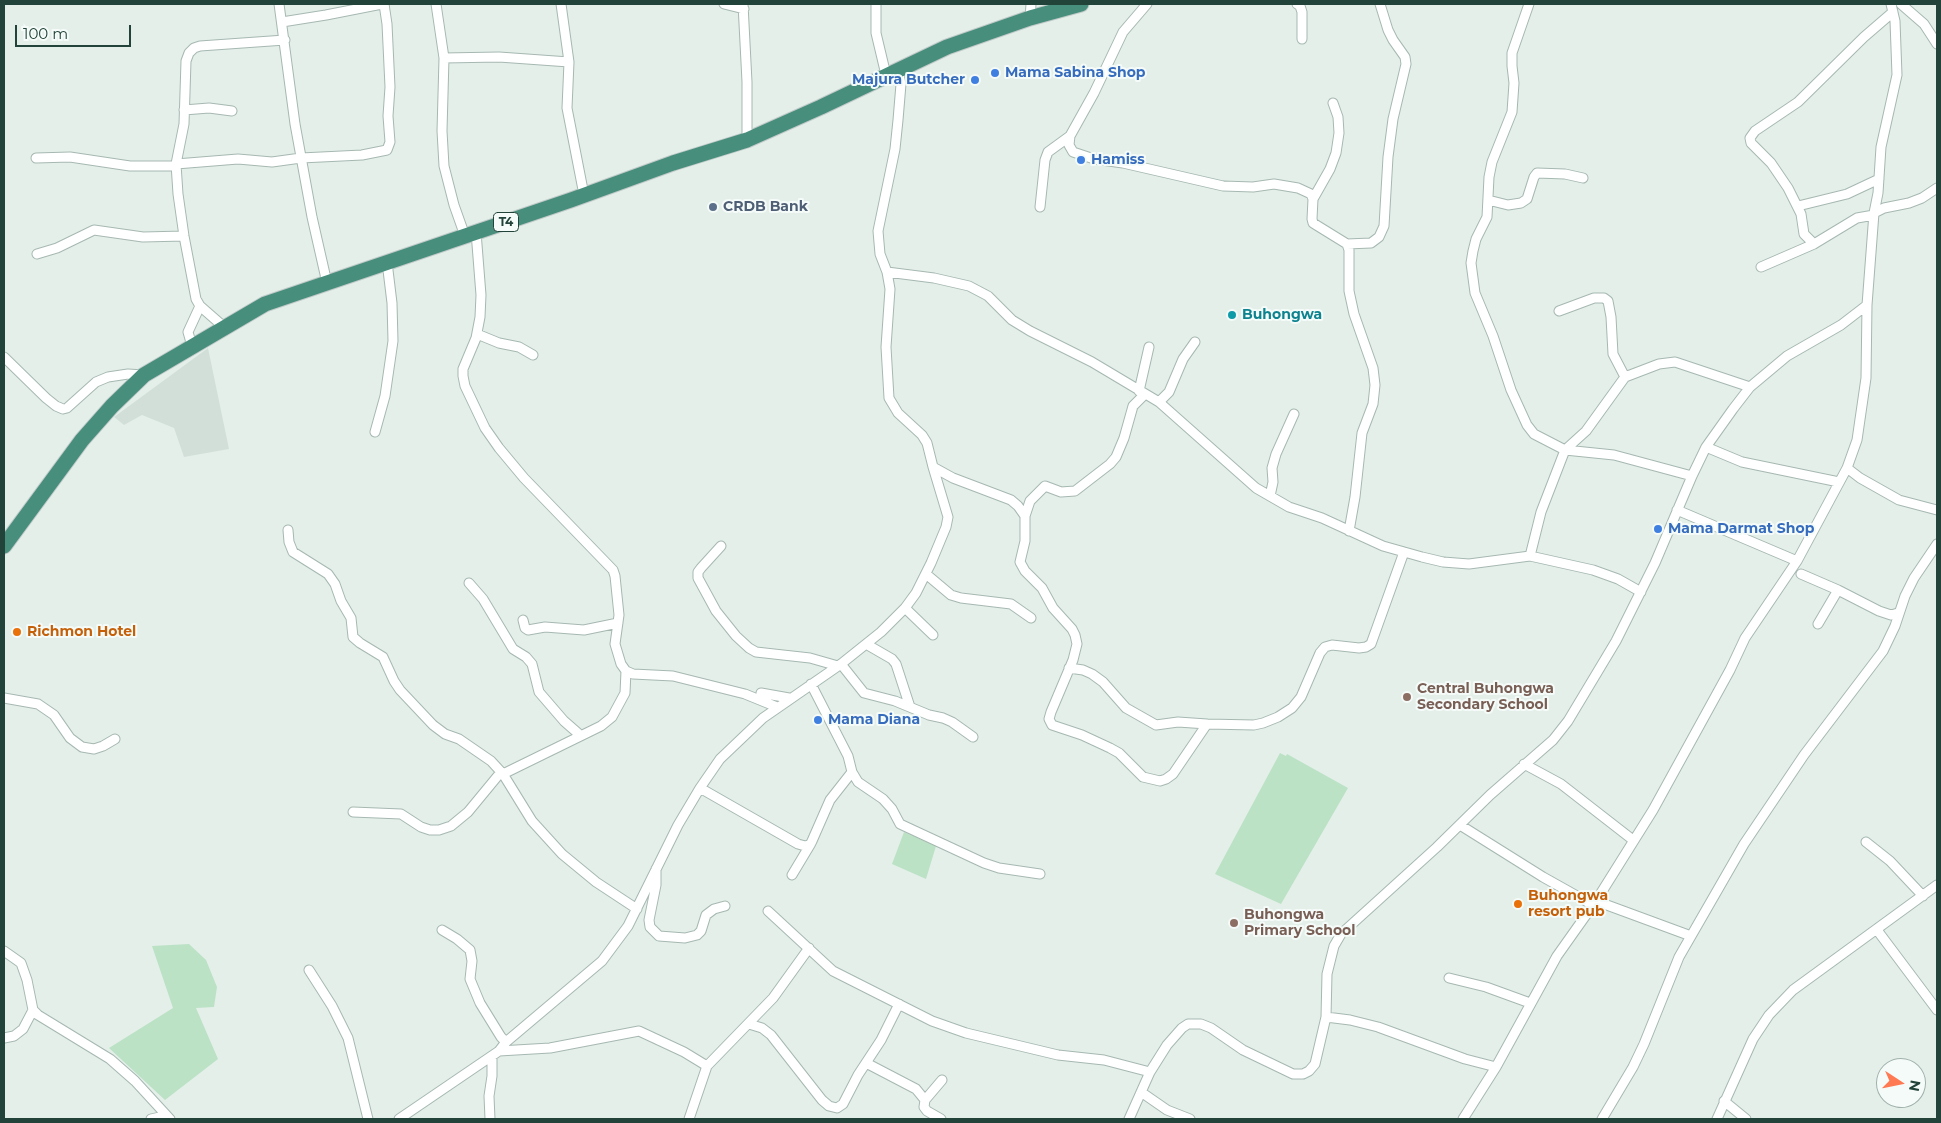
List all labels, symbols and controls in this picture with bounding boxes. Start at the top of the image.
scale bar [18,15,134,47]
text: 100 m [23,24,68,43]
place label: Mama Sabina Shop [1005,65,1146,81]
marker: Mama Sabina Shop [989,67,1001,79]
place label: Majura Butcher [852,72,965,88]
marker: Majura Butcher [969,74,981,86]
place label: Hamiss [1091,152,1145,168]
marker: Hamiss [1075,154,1087,166]
place label: CRDB Bank [723,199,808,215]
marker: CRDB Bank [707,201,719,213]
road number: T4 [494,212,518,232]
place label: Buhongwa [1242,307,1322,323]
marker: Buhongwa [1226,309,1238,321]
place label: Mama Darmat Shop [1668,521,1814,537]
marker: Mama Darmat Shop [1652,523,1664,535]
place label: Richmon Hotel [27,624,136,640]
marker: Richmon Hotel [11,626,23,638]
place label: Central Buhongwa Secondary School [1417,681,1554,714]
marker: Central Buhongwa Secondary School [1401,691,1413,703]
place label: Mama Diana [828,712,920,728]
marker: Mama Diana [812,714,824,726]
place label: Buhongwa resort pub [1528,888,1608,920]
marker: Buhongwa resort pub [1512,898,1524,910]
place label: Buhongwa Primary School [1244,907,1355,940]
marker: Buhongwa Primary School [1228,917,1240,929]
north arrow [1876,1058,1926,1108]
text: N [1905,1078,1925,1093]

